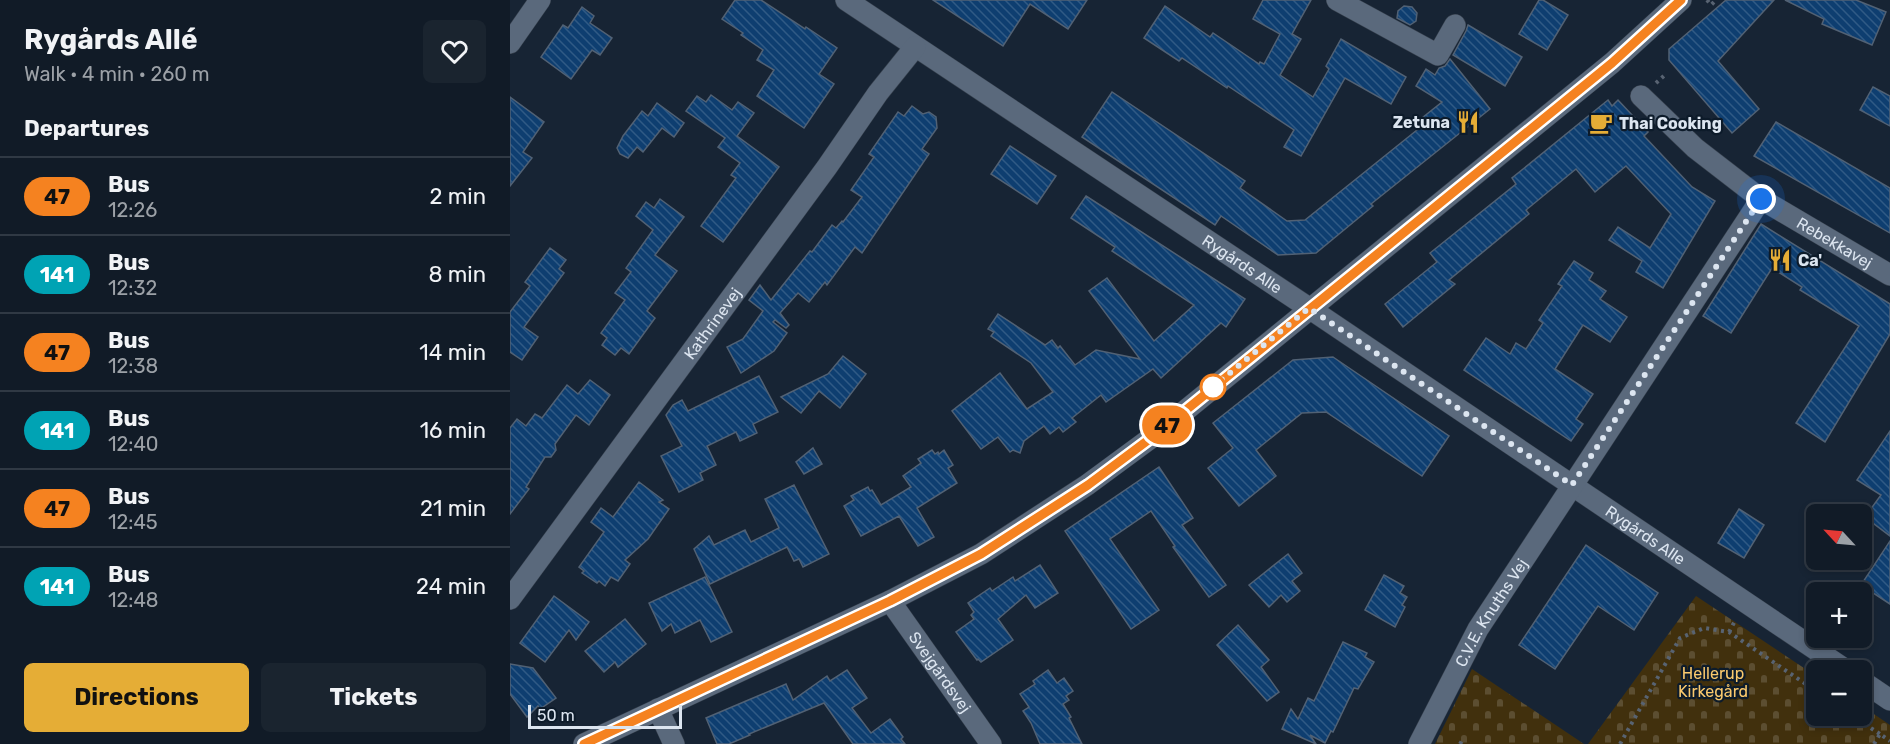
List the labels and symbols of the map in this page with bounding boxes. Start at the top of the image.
restaurant icon: Zetuna [1455,109,1481,135]
cafe icon: Thai Cooking [1588,110,1614,136]
place label: Zetuna [1393,113,1450,132]
place label: Thai Cooking [1619,114,1722,133]
your location [1746,184,1776,214]
street label: Rebekkavej [1793,213,1876,273]
street label: Rygårds Alle [1198,231,1286,297]
restaurant icon: Ca' [1767,247,1793,273]
place label: Ca' [1798,251,1822,270]
street label: Kathrinevej [680,284,745,363]
unlabelled marker [1200,374,1226,400]
line badge: 47 [1140,406,1194,444]
street label: Rygårds Alle [1602,502,1689,569]
north arrow [1806,504,1872,570]
street label: C.V.E. Knuths Vej [1451,555,1532,670]
street label: Svejgårdsvej [905,628,975,717]
park label: Hellerup Kirkegård [1678,664,1748,701]
scale bar [528,702,682,730]

